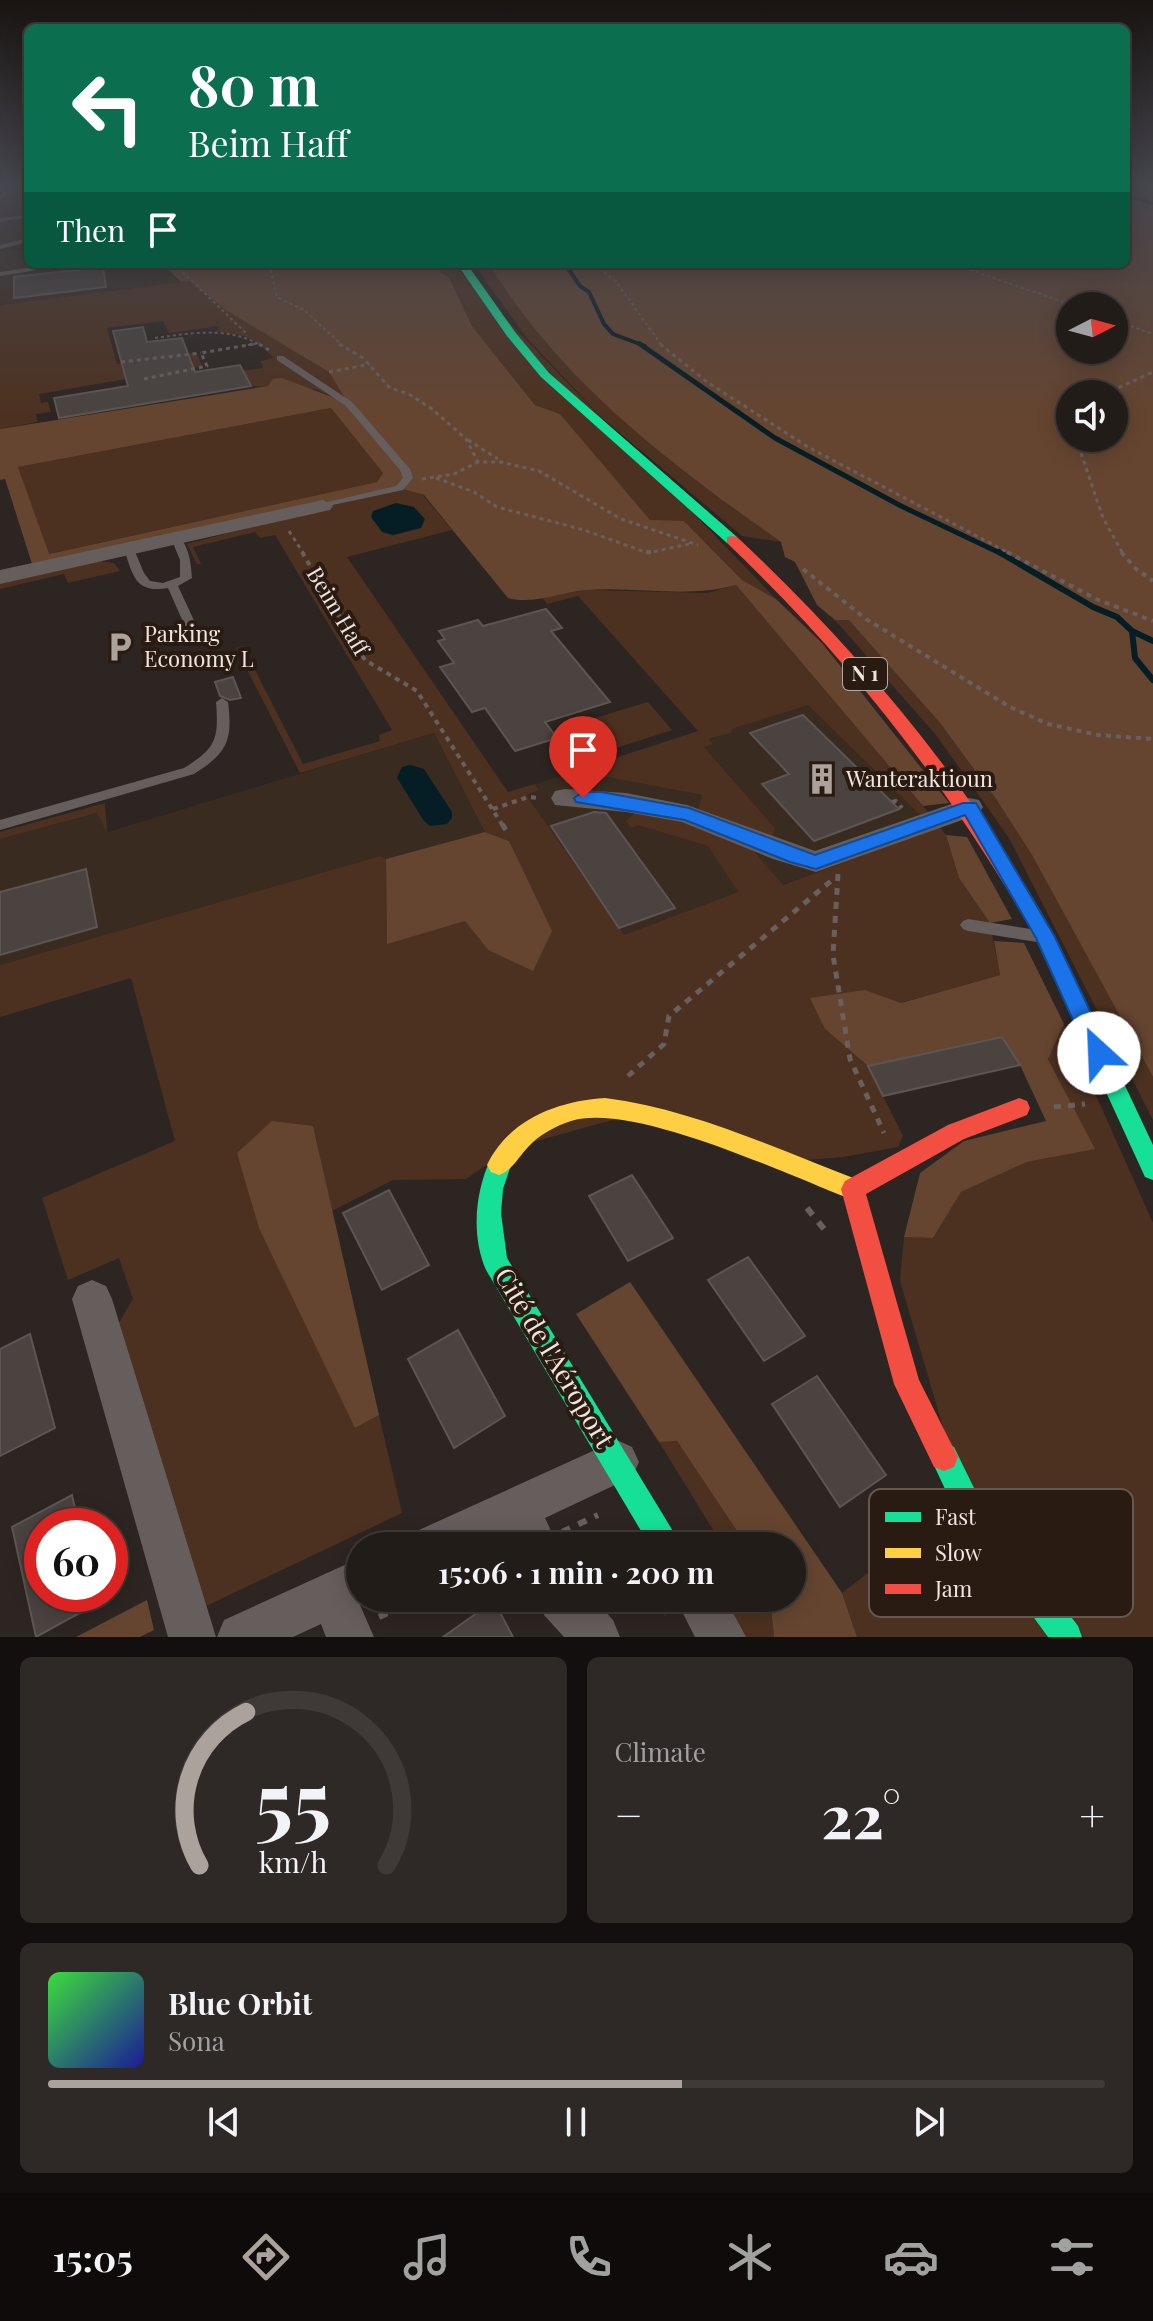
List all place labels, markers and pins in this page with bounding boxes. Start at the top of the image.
place label: Parking Economy L [144,618,254,673]
parking icon: Parking Economy L [103,630,137,664]
pin [549,716,617,798]
building icon: Wanteraktioun [805,762,839,796]
place label: Wanteraktioun [845,763,993,793]

